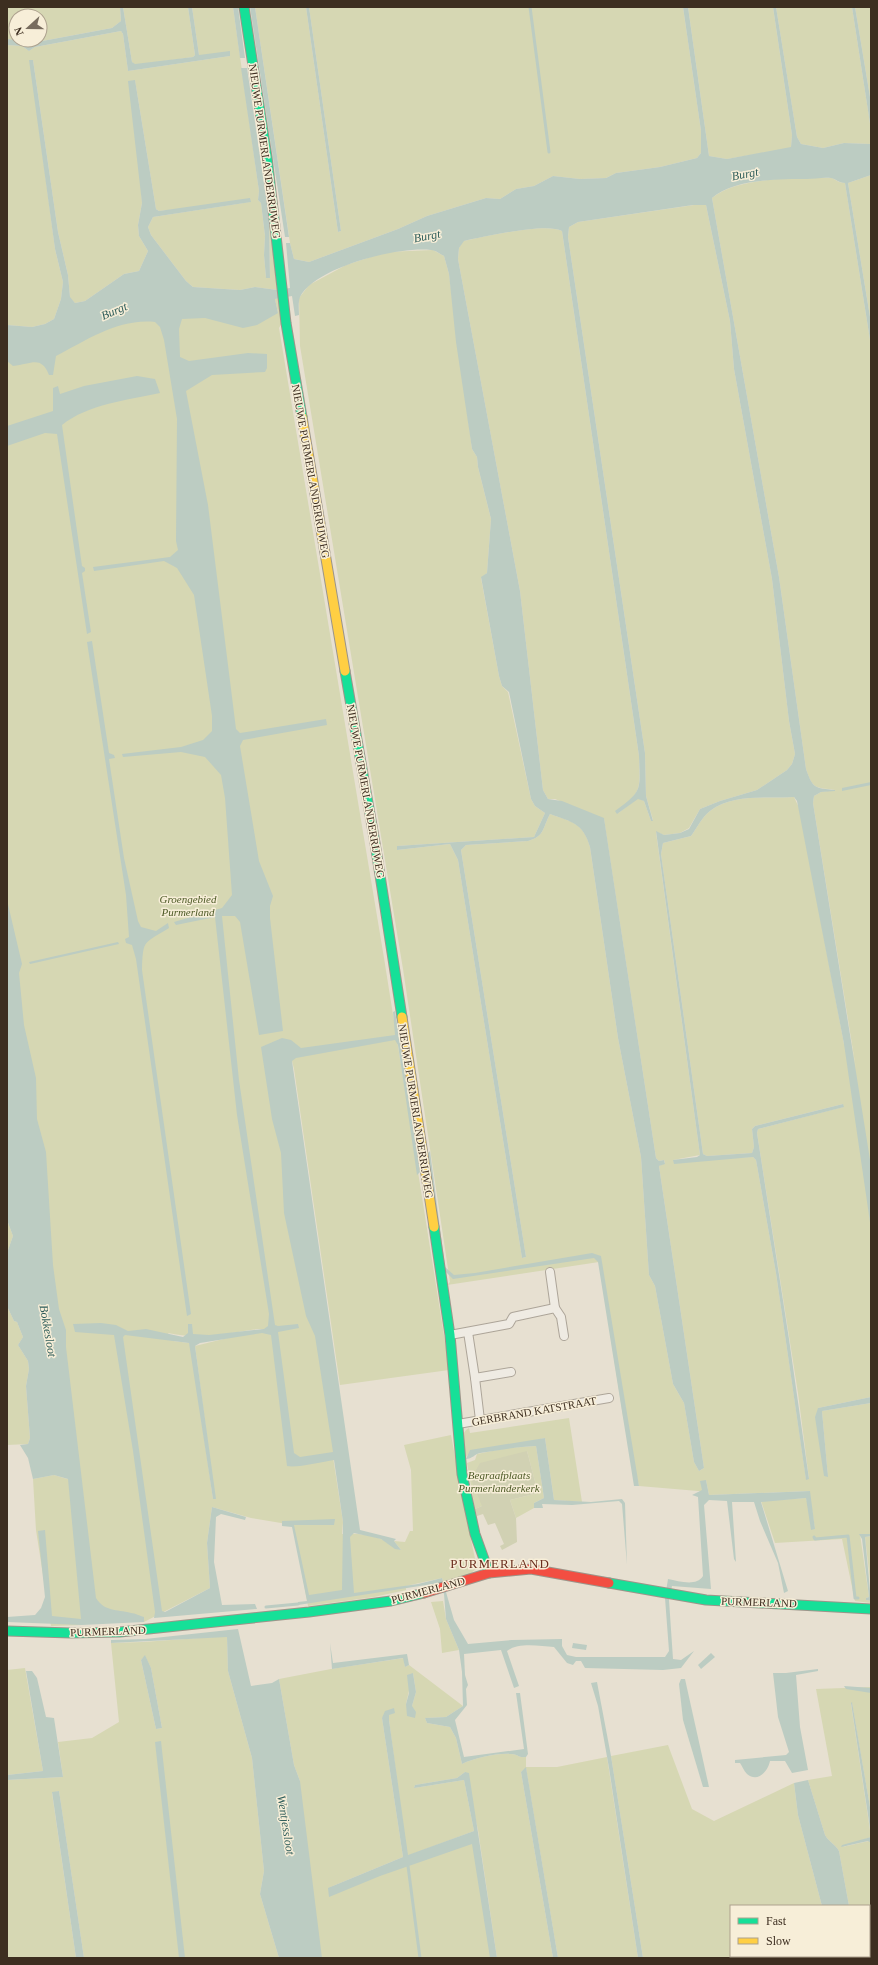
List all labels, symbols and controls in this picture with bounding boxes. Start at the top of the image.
north arrow [8,8,48,48]
text: N [12,26,26,37]
street label: NIEUWE PURMERLANDERRIJWEG [247,63,283,239]
water label: Burgt [730,164,760,183]
water label: Burgt [412,226,442,245]
water label: Burgt [99,299,130,323]
street label: NIEUWE PURMERLANDERRIJWEG [290,383,332,559]
street label: NIEUWE PURMERLANDERRIJWEG [345,703,387,879]
park label: Groengebied Purmerland [159,893,217,918]
street label: NIEUWE PURMERLANDERRIJWEG [396,1023,436,1199]
water label: Bokkesloot [37,1304,60,1359]
street label: GERBRAND KATSTRAAT [471,1394,597,1428]
park label: Begraafplaats Purmerlanderkerk [457,1469,541,1494]
district label: PURMERLAND [450,1556,550,1571]
street label: PURMERLAND [390,1574,466,1606]
street label: PURMERLAND [721,1595,797,1609]
street label: PURMERLAND [70,1624,146,1638]
water label: Wentjessloot [274,1794,298,1856]
legend [730,1905,870,1957]
text: Fast [766,1914,787,1928]
text: Slow [766,1934,791,1948]

